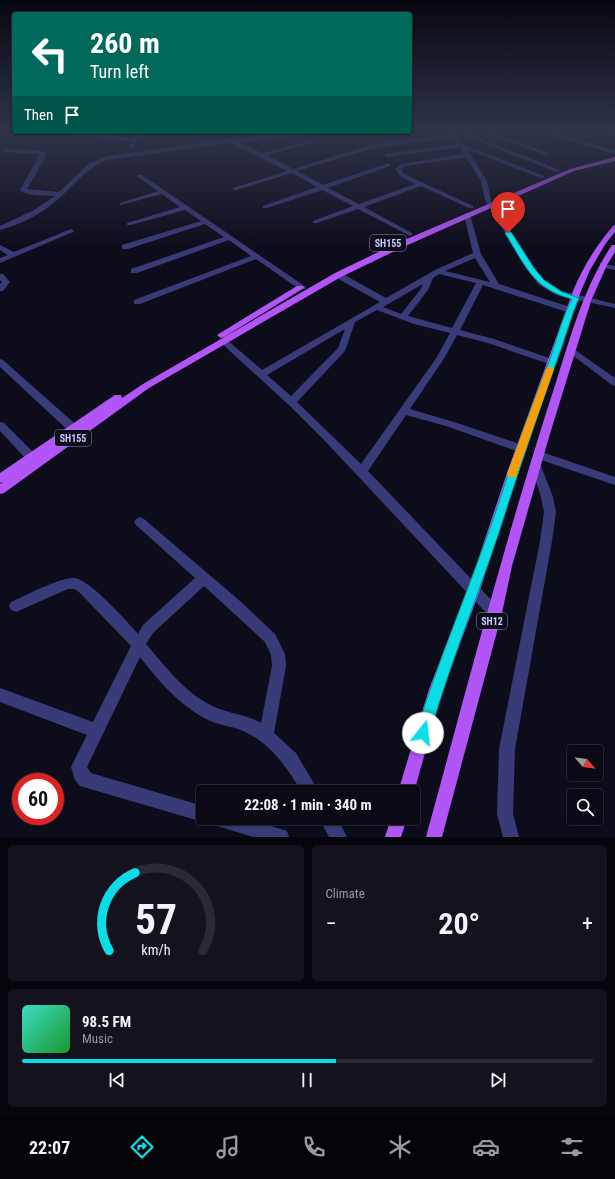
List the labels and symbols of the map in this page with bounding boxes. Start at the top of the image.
pin [491,192,525,233]
road number: SH155 [370,235,406,251]
road number: SH155 [55,430,91,446]
road number: SH12 [477,613,507,629]
position arrow [402,712,444,754]
north arrow [567,745,603,781]
speed limit sign: 60 [12,773,64,825]

